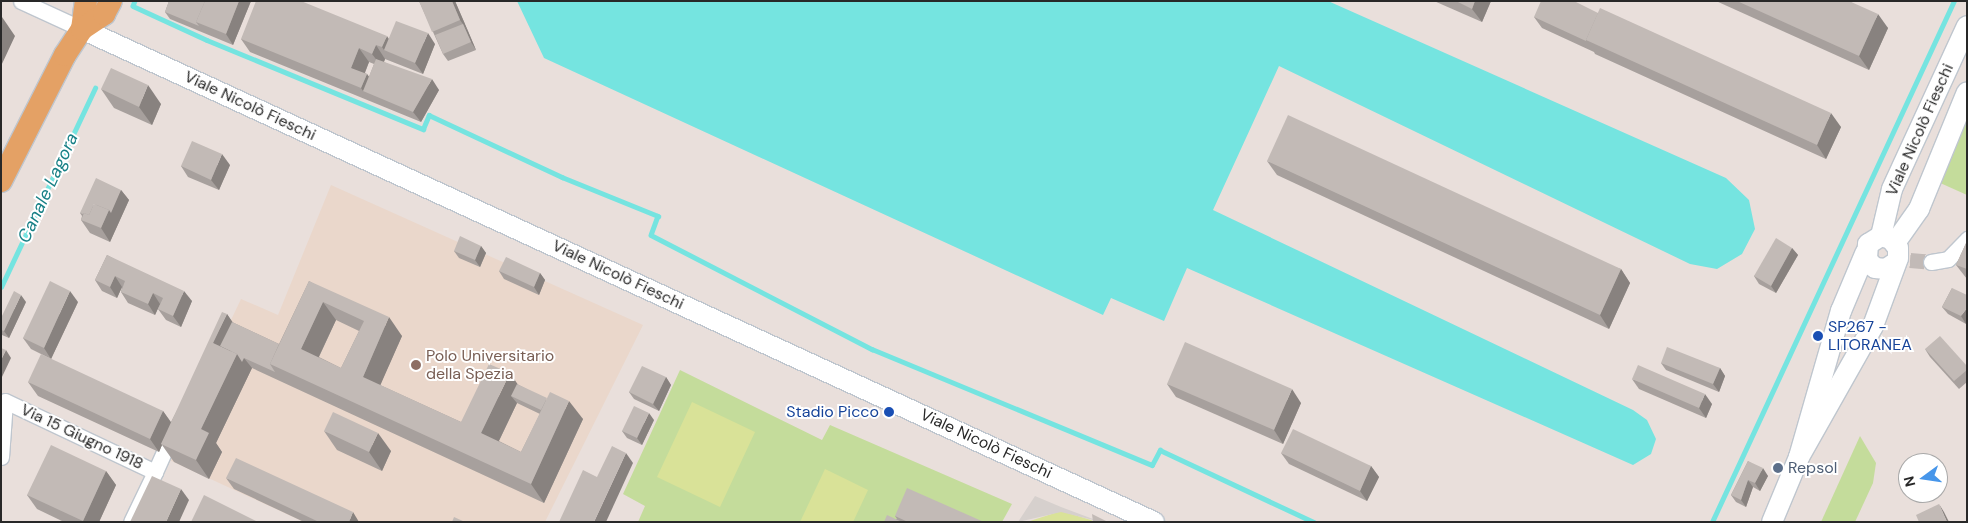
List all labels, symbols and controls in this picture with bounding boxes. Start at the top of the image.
street label: Viale Nicolò Fieschi [1882,61,1958,199]
street label: Viale Nicolò Fieschi [181,67,319,145]
water label: Canale Lagora [13,130,83,246]
street label: Viale Nicolò Fieschi [549,236,687,314]
place label: SP267 - LITORANEA [1828,317,1912,355]
marker: SP267 - LITORANEA [1812,330,1824,342]
place label: Polo Universitario della Spezia [426,346,554,384]
marker: Polo Universitario della Spezia [410,359,422,371]
street label: Via 15 Giugno 1918 [18,400,146,474]
place label: Stadio Picco [786,402,879,422]
street label: Viale Nicolò Fieschi [917,405,1055,483]
marker: Stadio Picco [883,406,895,418]
north arrow [1898,453,1948,503]
place label: Repsol [1788,458,1837,478]
marker: Repsol [1772,462,1784,474]
text: N [1899,474,1919,489]

